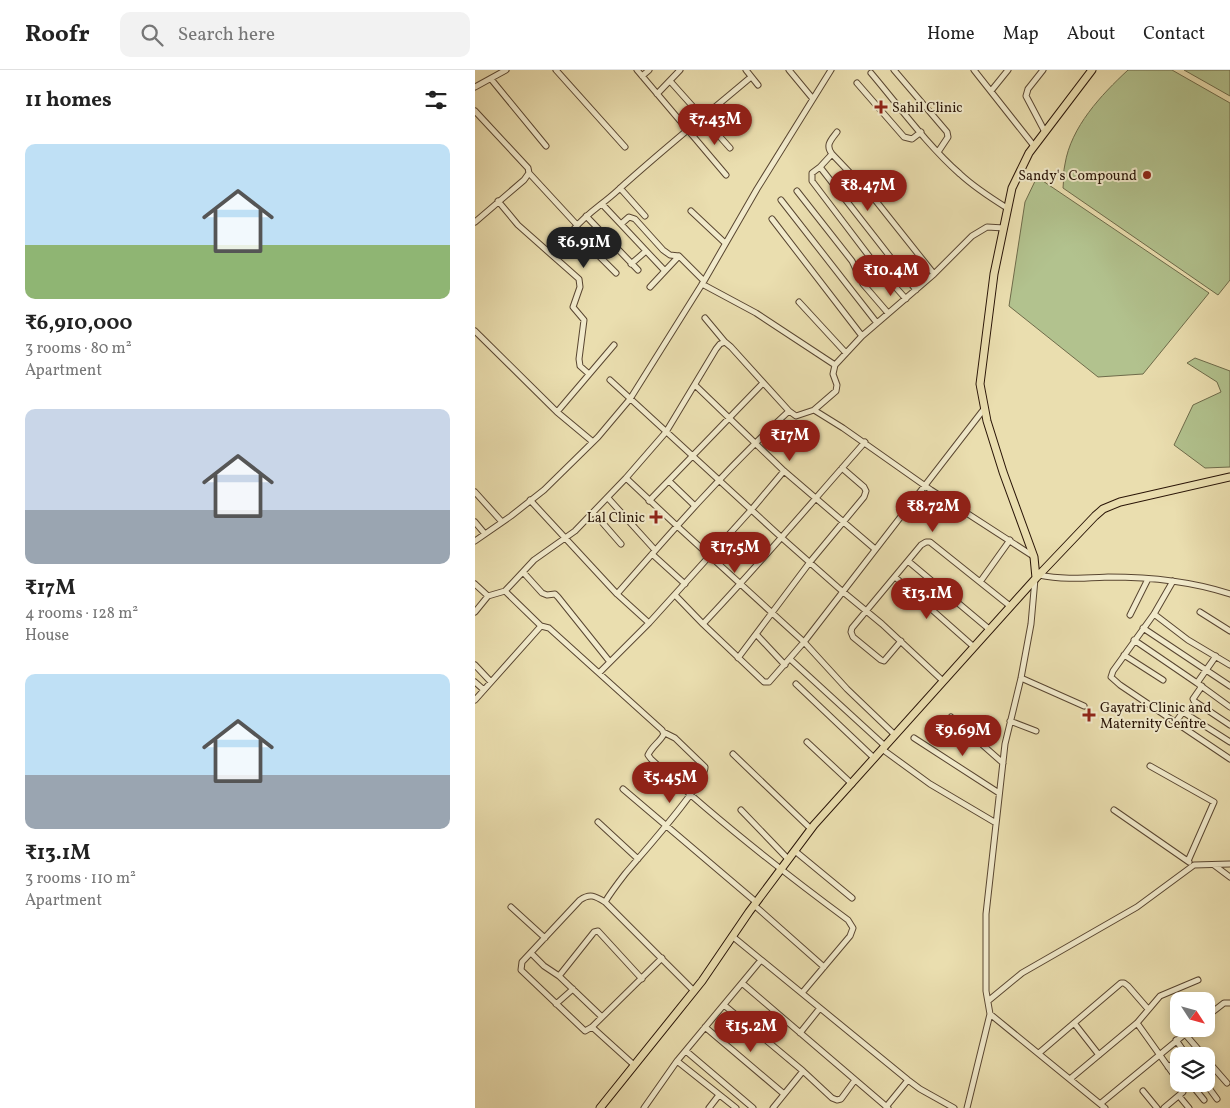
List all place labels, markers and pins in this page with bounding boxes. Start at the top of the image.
place label: Sahil Clinic [892,99,963,118]
marker: Sahil Clinic [874,100,888,114]
pin: ₹7.43M [674,104,756,146]
place label: Sandy's Compound [1018,167,1137,186]
marker: Sandy's Compound [1141,169,1153,181]
pin: ₹8.47M [827,170,909,212]
pin: ₹6.91M [543,226,625,269]
pin: ₹10.4M [850,254,932,297]
pin: ₹17M [760,420,820,462]
pin: ₹8.72M [892,490,974,533]
place label: Lal Clinic [587,509,645,528]
marker: Lal Clinic [649,510,663,524]
pin: ₹17.5M [694,532,776,574]
pin: ₹13.1M [886,578,968,620]
place label: Gayatri Clinic and Maternity Centre [1100,699,1211,734]
marker: Gayatri Clinic and Maternity Centre [1082,708,1096,722]
pin: ₹9.69M [922,714,1004,757]
pin: ₹5.45M [629,762,711,804]
pin: ₹15.2M [710,1010,792,1053]

